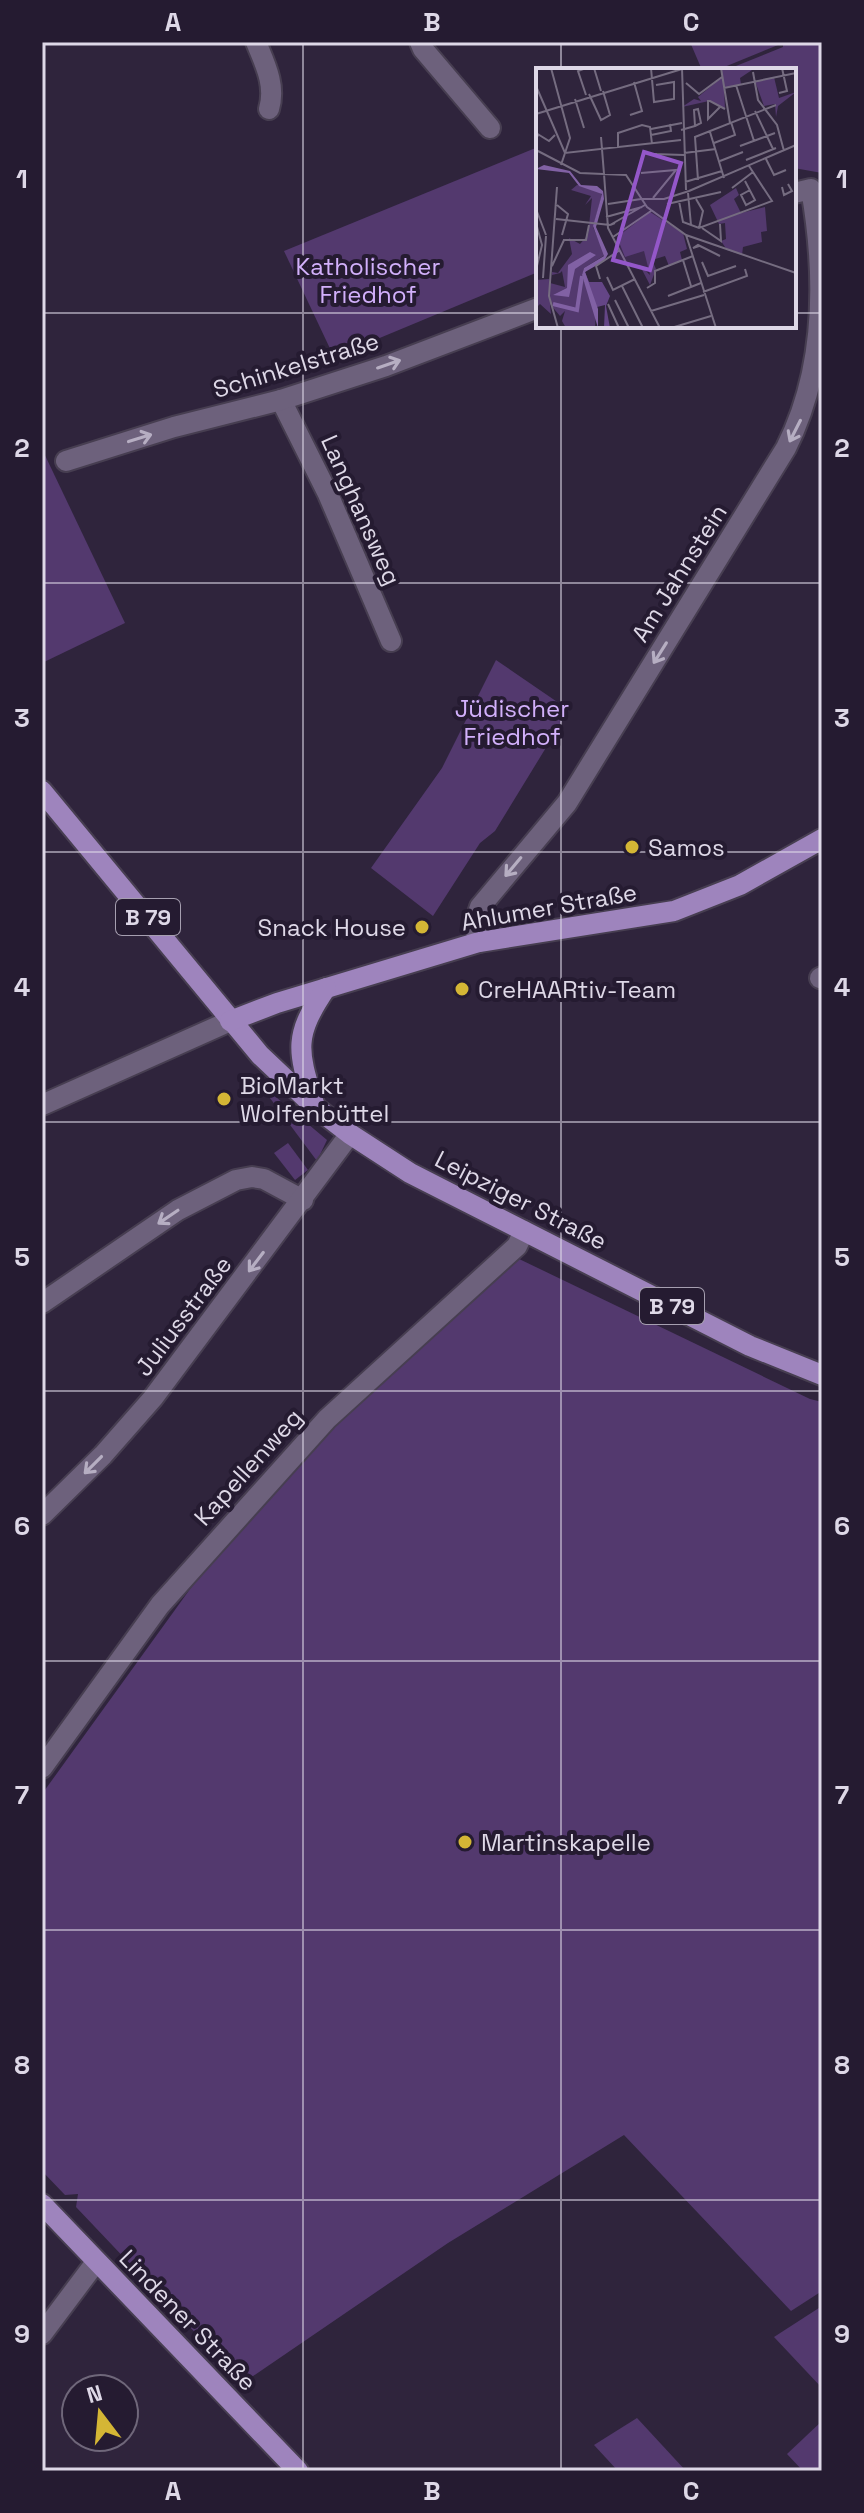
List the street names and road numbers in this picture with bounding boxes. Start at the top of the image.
street label: Schinkelstraße [209,325,383,405]
street label: Langhansweg [314,430,408,590]
street label: Am Jahnstein [624,498,734,648]
street label: Ahlumer Straße [459,876,639,938]
road number: B 79 [116,899,180,935]
street label: Leipziger Straße [430,1143,612,1257]
street label: Juliusstraße [128,1250,238,1382]
road number: B 79 [640,1288,704,1324]
street label: Kapellenweg [187,1402,309,1532]
street label: Lindener Straße [113,2243,263,2397]

